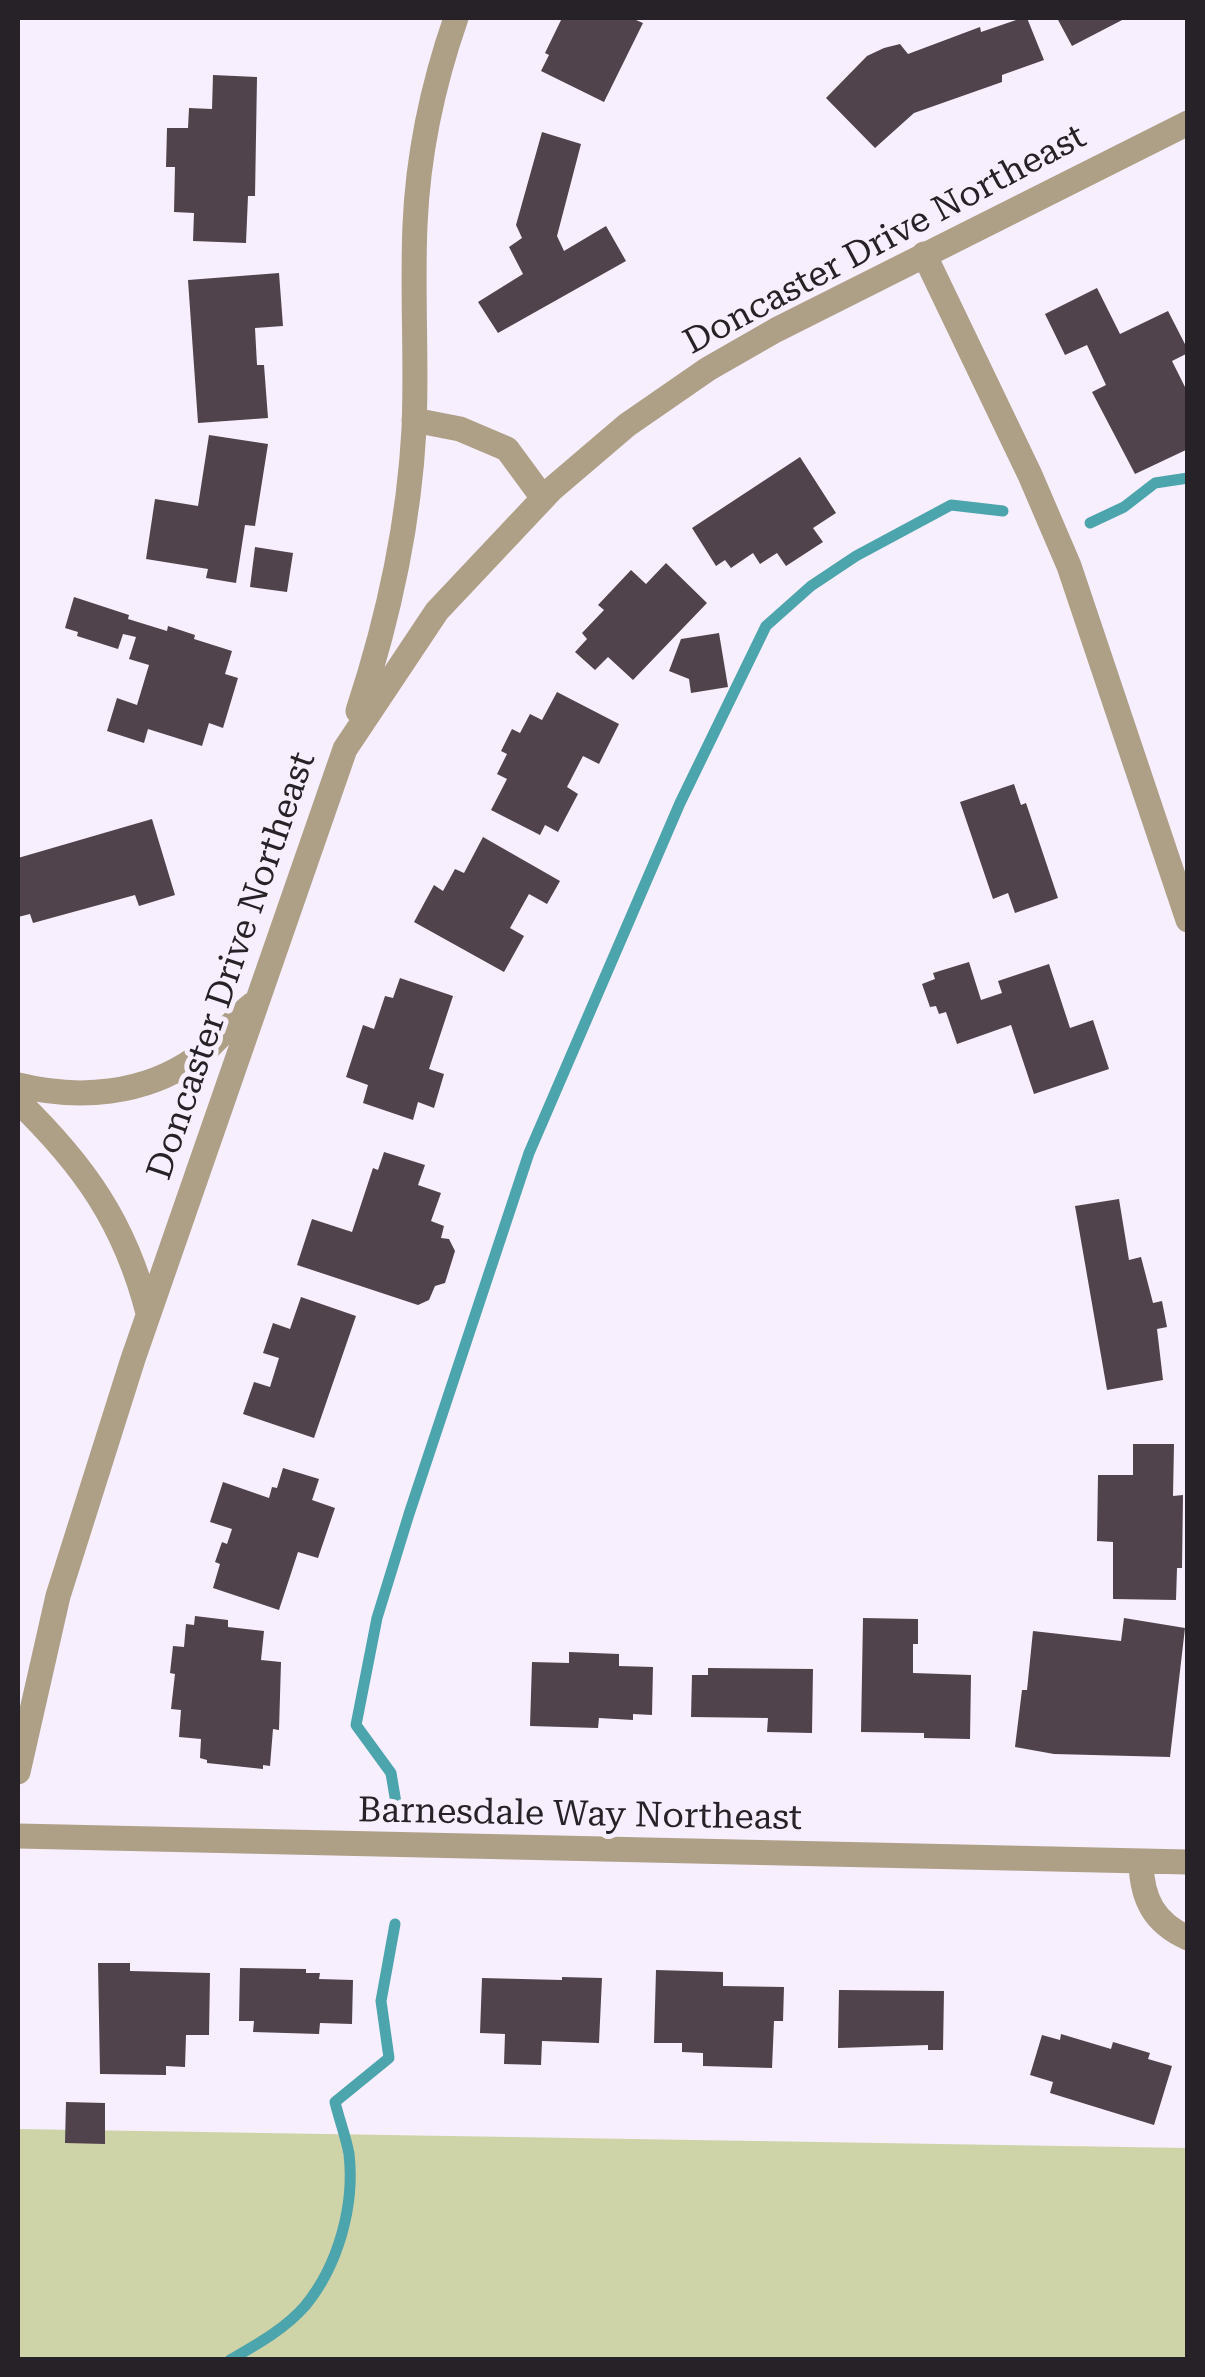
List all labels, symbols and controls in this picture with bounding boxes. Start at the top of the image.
street label: Doncaster Drive Northeast [677,116,1093,364]
street label: Doncaster Drive Northeast [139,747,325,1185]
street label: Barnesdale Way Northeast [358,1790,802,1840]

